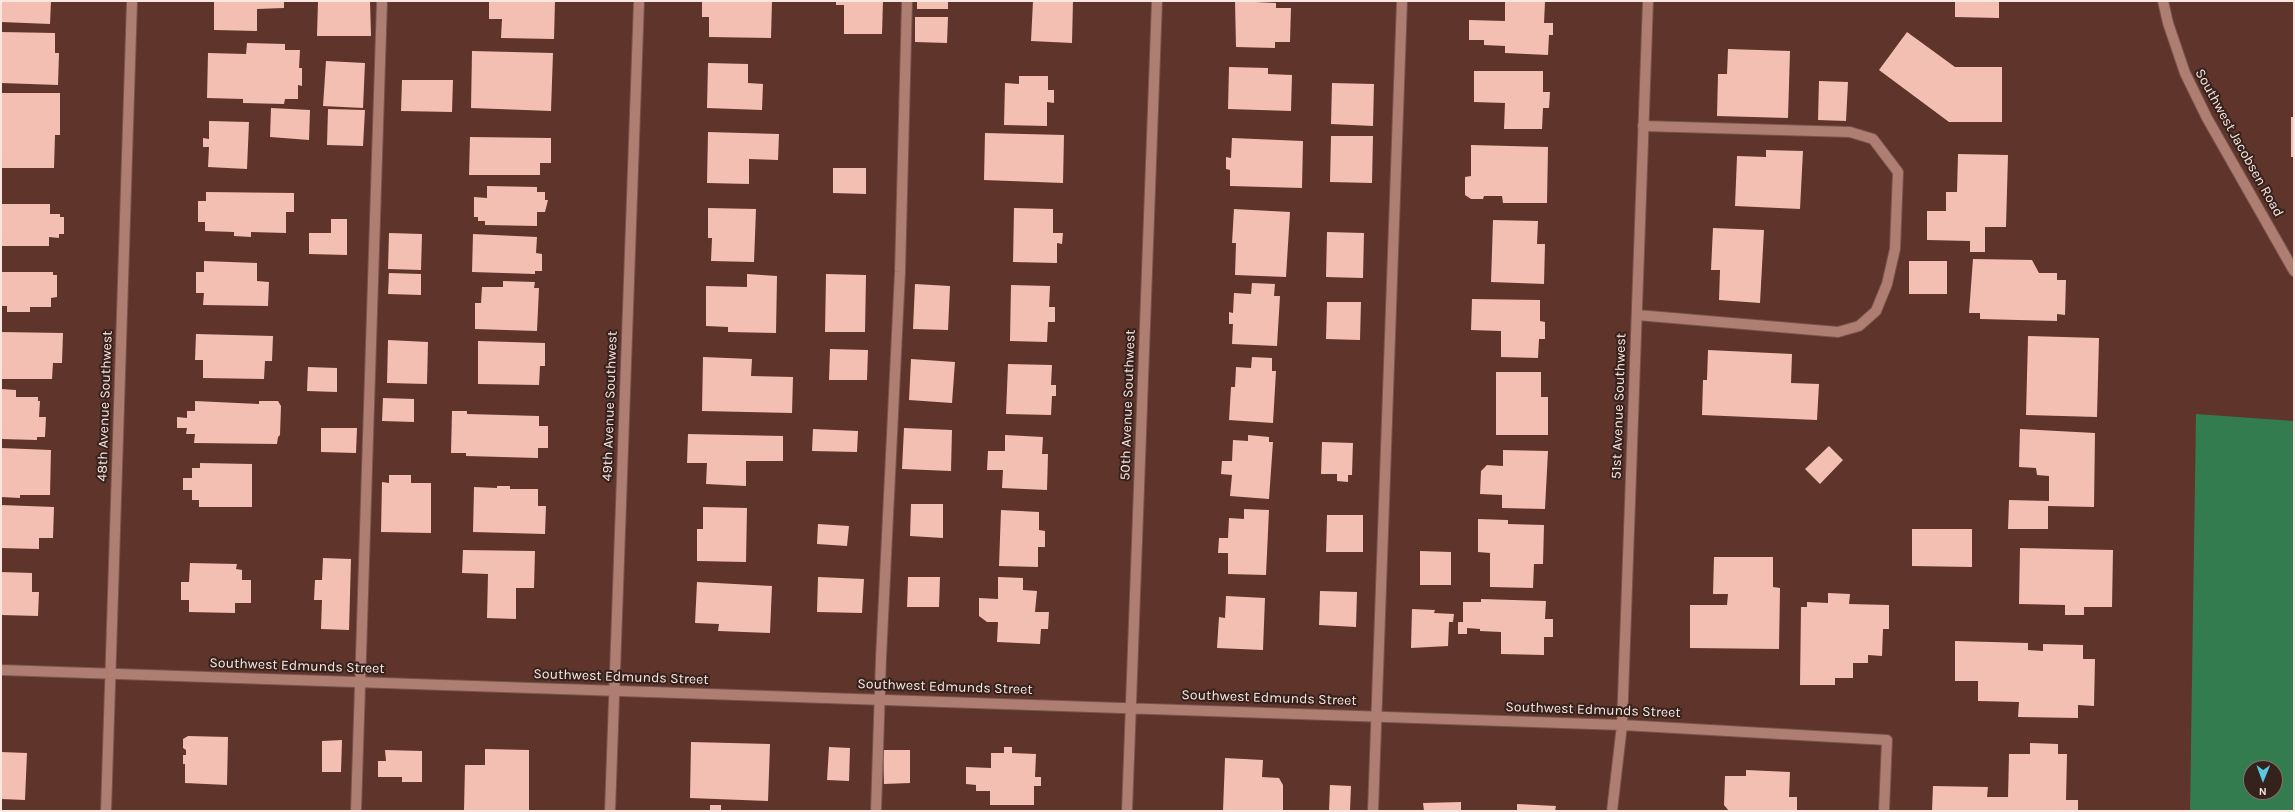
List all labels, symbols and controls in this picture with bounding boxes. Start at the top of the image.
street label: Southwest Jacobsen Road [2191,66,2287,220]
street label: 50th Avenue Southwest [1117,329,1139,481]
street label: 48th Avenue Southwest [94,330,116,482]
street label: 49th Avenue Southwest [599,330,621,482]
street label: 51st Avenue Southwest [1608,333,1630,479]
street label: Southwest Edmunds Street [209,655,385,677]
street label: Southwest Edmunds Street [533,666,709,688]
street label: Southwest Edmunds Street [857,676,1033,698]
street label: Southwest Edmunds Street [1181,687,1357,709]
street label: Southwest Edmunds Street [1505,699,1681,721]
north arrow [2243,760,2283,800]
text: N [2259,785,2267,798]

